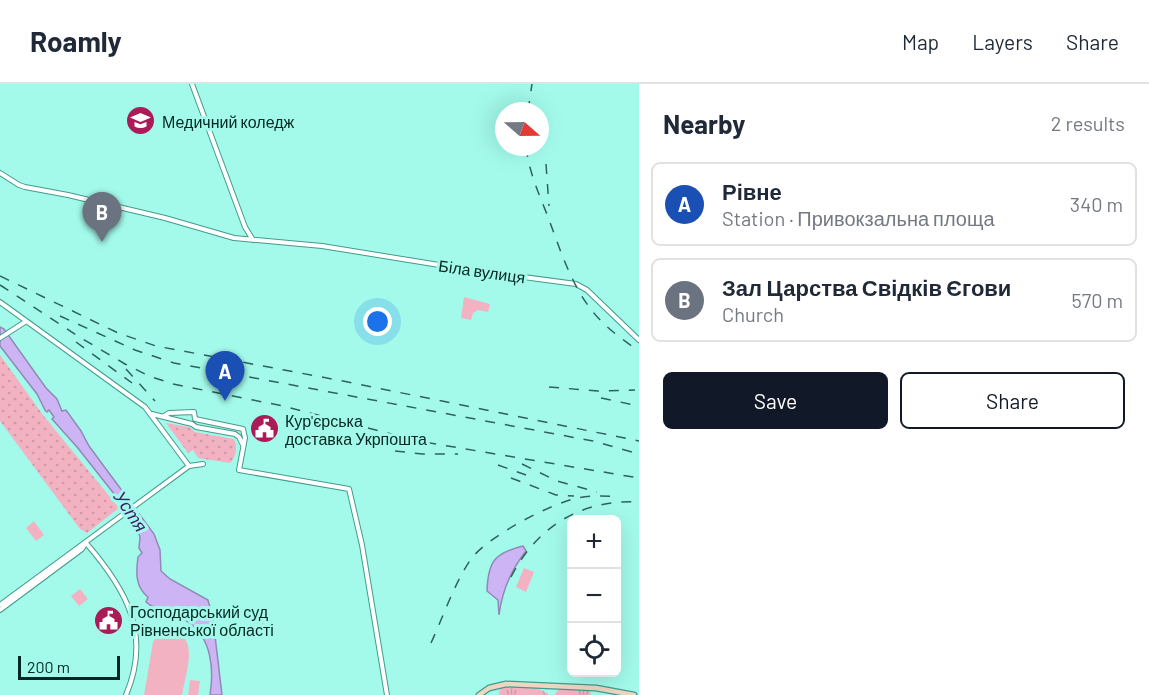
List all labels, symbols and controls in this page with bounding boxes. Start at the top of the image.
text: Roamly [30,24,122,58]
text: Map [902,29,939,54]
text: Layers [972,29,1033,54]
text: Share [1066,29,1119,54]
north arrow [495,102,549,156]
school or university icon: Медичний коледж [125,105,157,137]
text: Nearby [663,108,745,139]
text: 2 results [1051,111,1125,135]
place label: Медичний коледж [162,112,295,131]
text: Рівне [722,178,782,204]
pin: B [82,192,122,242]
text: A [678,192,691,216]
text: 340 m [1070,192,1123,216]
text: Station · Привокзальна площа [722,206,995,230]
street label: Біла вулиця [437,256,527,286]
text: Зал Царства Свідків Єгови [722,274,1011,300]
text: B [678,288,691,312]
text: 570 m [1071,288,1123,312]
text: Church [722,302,784,326]
your location [363,307,392,336]
pin: A [206,352,244,401]
button: Save [663,372,888,429]
button: Share [900,372,1125,429]
place label: Кур'єрська доставка Укрпошта [285,411,427,448]
public building icon: Кур'єрська доставка Укрпошта [248,413,280,445]
water label: Устя [109,486,153,536]
map controls [567,515,621,677]
button: + [567,515,621,569]
button: − [567,569,621,623]
place label: Господарський суд Рівненської області [130,602,274,639]
public building icon: Господарський суд Рівненської області [93,604,125,636]
button: locate [567,623,621,677]
scale bar [18,653,120,680]
text: 200 m [27,657,70,676]

